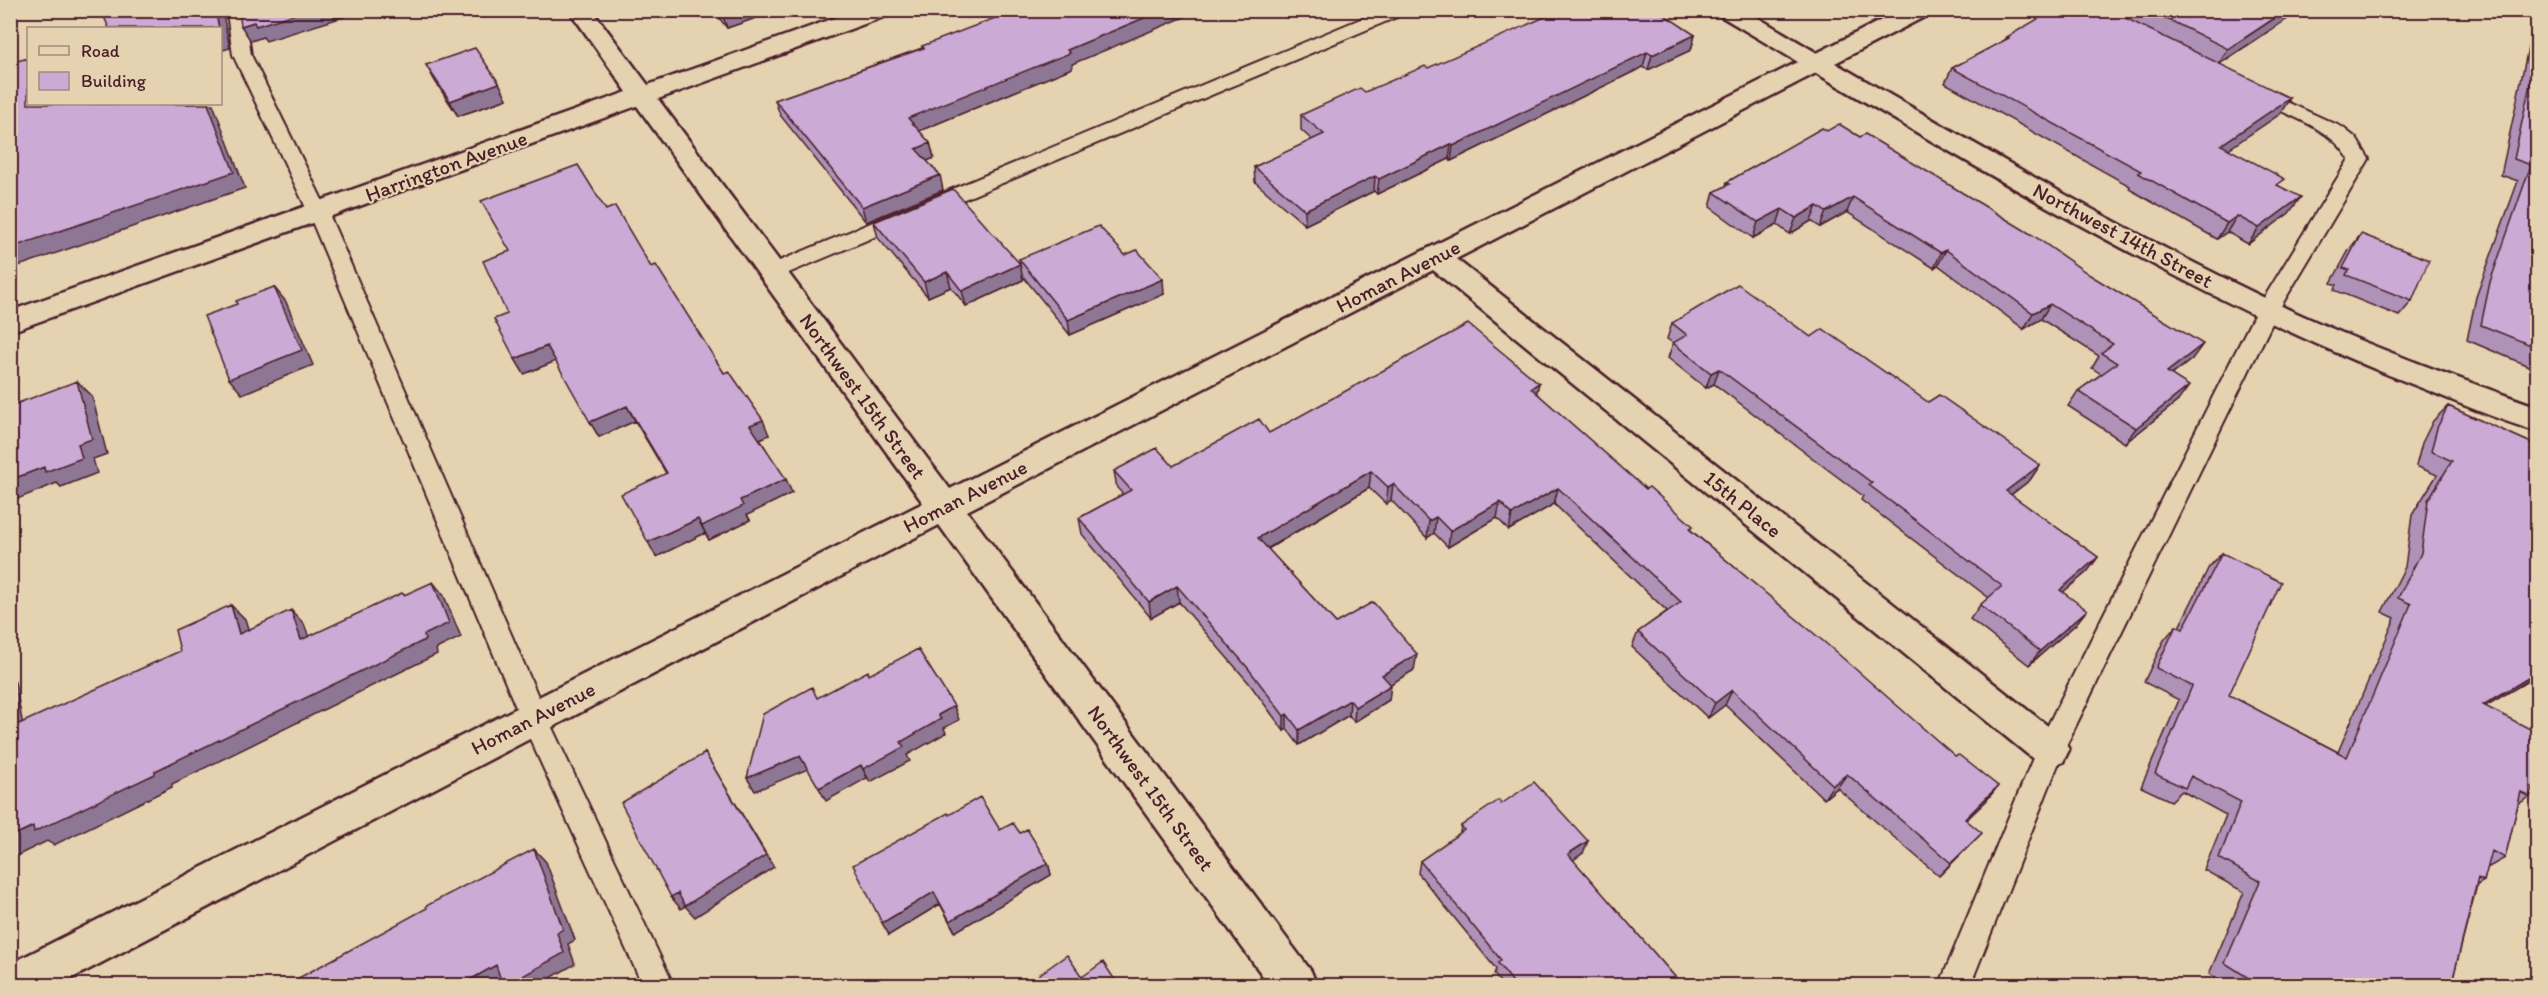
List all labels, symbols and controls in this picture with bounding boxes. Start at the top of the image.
legend [27,27,222,105]
text: Road [81,40,120,62]
text: Building [81,70,147,92]
street label: Harrington Avenue [362,125,530,207]
street label: Northwest 14th Street [2029,177,2217,293]
street label: Homan Avenue [1332,234,1464,318]
street label: Northwest 15th Street [795,308,932,484]
street label: Homan Avenue [899,454,1031,538]
street label: 15th Place [1699,465,1787,543]
street label: Homan Avenue [467,676,599,760]
street label: Northwest 15th Street [1083,700,1220,876]

